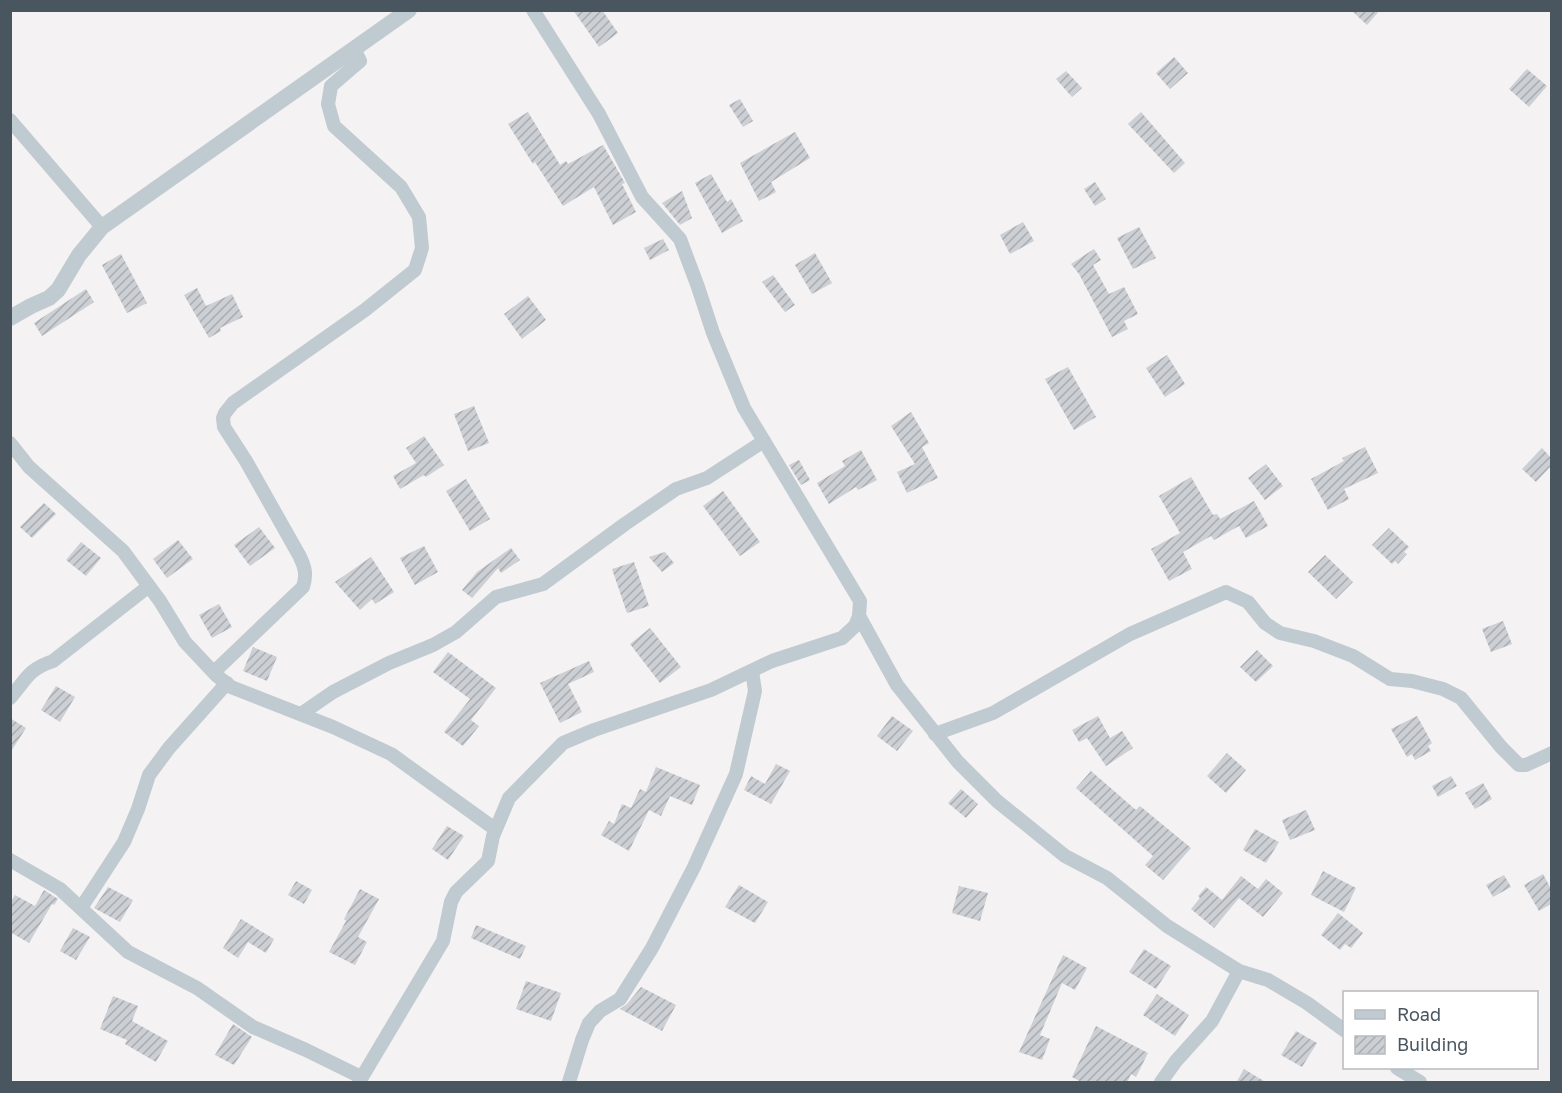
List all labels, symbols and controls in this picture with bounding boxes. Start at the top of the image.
legend [1343,991,1538,1069]
text: Road [1397,1003,1441,1025]
text: Building [1397,1033,1468,1055]

